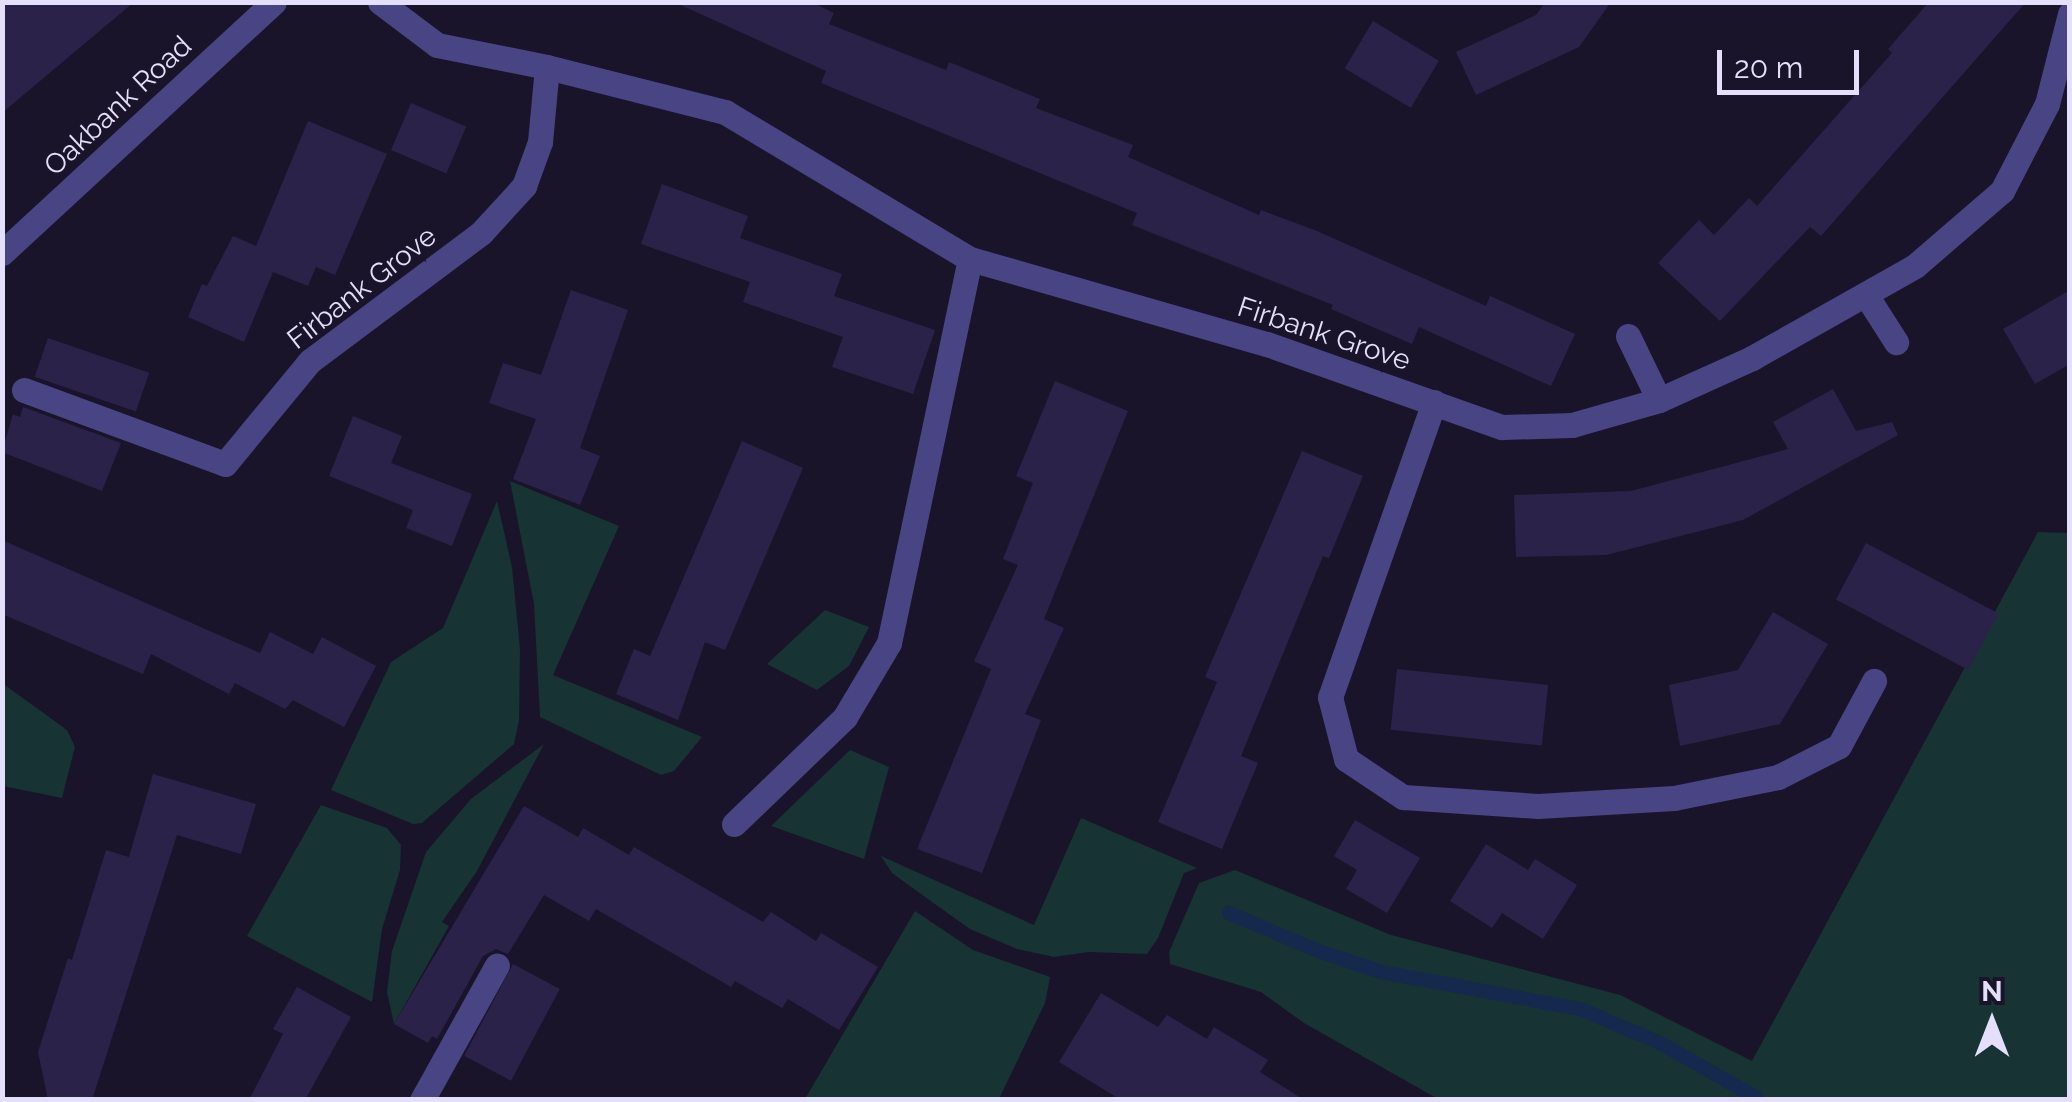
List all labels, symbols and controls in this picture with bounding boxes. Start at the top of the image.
street label: Oakbank Road [37,29,199,183]
scale bar [1722,30,1864,92]
text: 20 m [1734,50,1803,85]
street label: Firbank Grove [281,219,443,357]
street label: Firbank Grove [1233,290,1415,378]
north arrow [1942,972,2042,1072]
text: N [1981,975,2003,1008]

